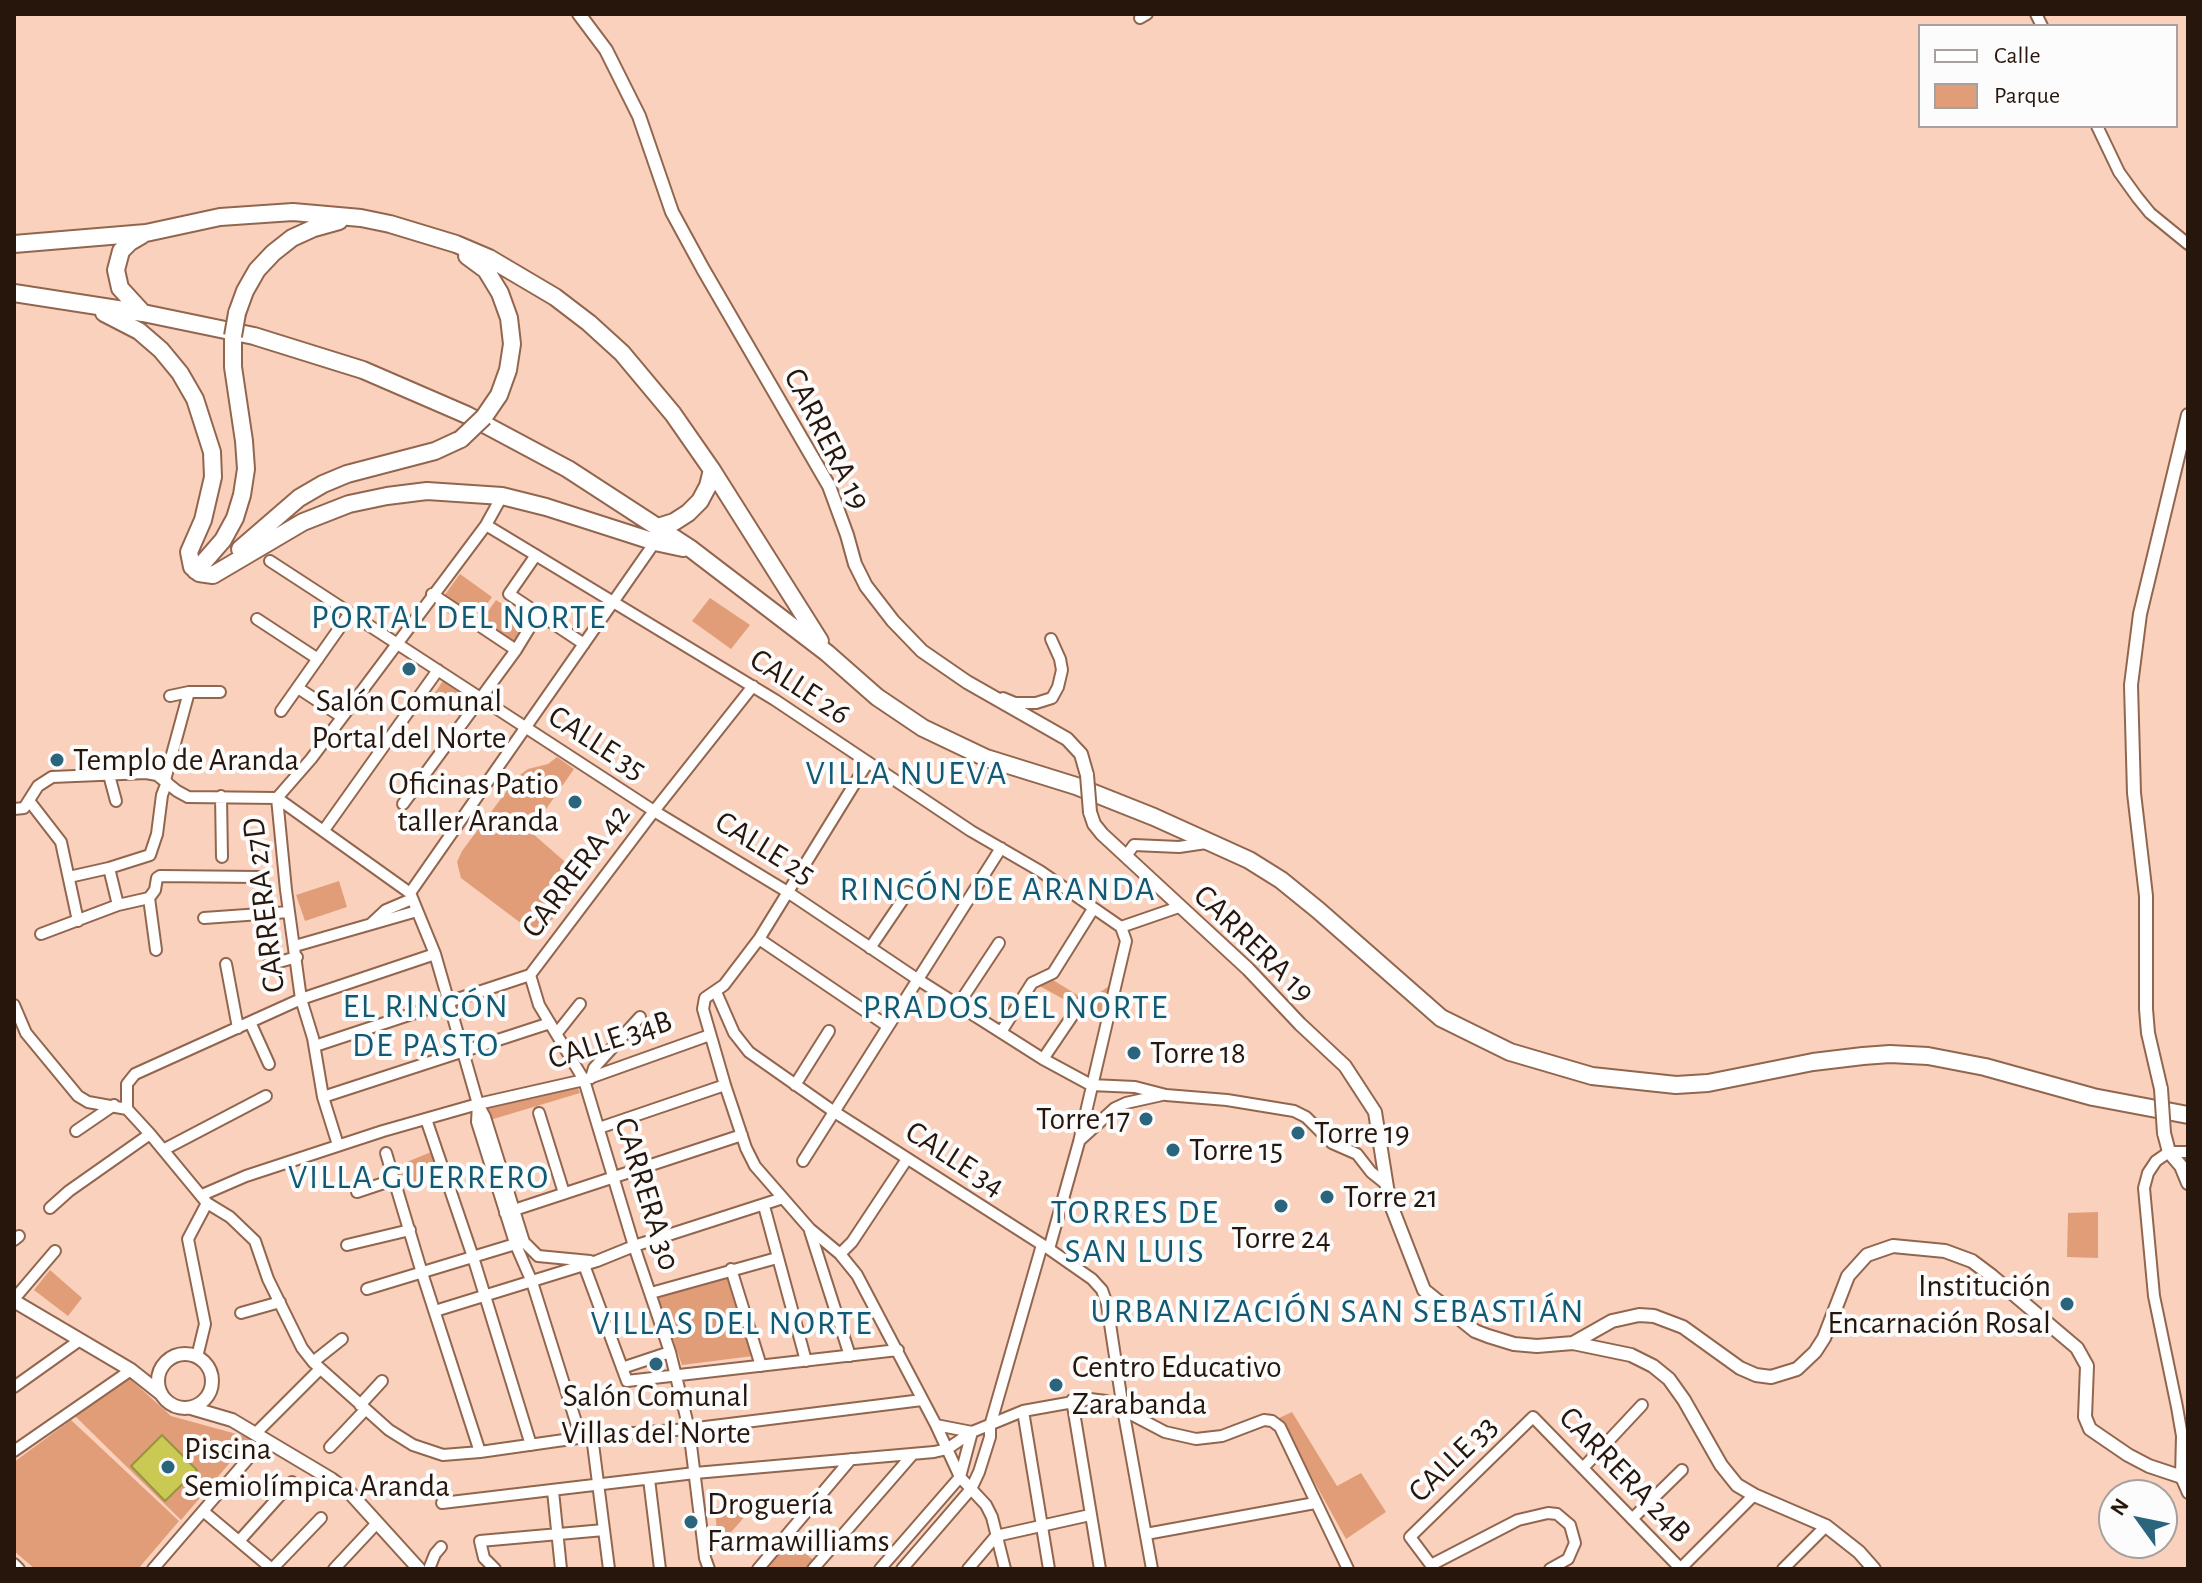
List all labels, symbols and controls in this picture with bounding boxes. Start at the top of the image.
legend [1918,24,2178,128]
text: Calle [1994,44,2041,68]
text: Parque [1994,84,2060,108]
street label: CARRERA 19 [775,362,879,516]
district label: PORTAL DEL NORTE [311,598,607,638]
street label: CALLE 26 [743,640,857,734]
marker: Salón Comunal Portal del Norte [400,660,418,678]
place label: Salón Comunal Portal del Norte [311,682,507,757]
street label: CALLE 35 [541,697,653,789]
place label: Templo de Aranda [73,741,299,779]
marker: Templo de Aranda [48,751,66,769]
district label: VILLA NUEVA [806,754,1008,794]
place label: Oficinas Patio taller Aranda [388,765,559,840]
marker: Oficinas Patio taller Aranda [566,793,584,811]
street label: CARRERA 42 [513,797,639,945]
street label: CALLE 25 [708,802,822,894]
street label: CARRERA 27D [234,815,294,995]
district label: RINCÓN DE ARANDA [839,870,1157,910]
street label: CARRERA 19 [1185,877,1323,1011]
district label: EL RINCÓN DE PASTO [342,987,510,1066]
district label: PRADOS DEL NORTE [863,988,1169,1028]
street label: CALLE 34B [543,1002,677,1078]
place label: Torre 18 [1150,1034,1246,1072]
marker: Torre 18 [1125,1044,1143,1062]
place label: Torre 17 [1036,1100,1130,1138]
marker: Torre 17 [1137,1110,1155,1128]
street label: CARRERA 30 [606,1113,688,1275]
street label: CALLE 34 [898,1113,1012,1205]
place label: Torre 19 [1314,1114,1410,1152]
marker: Torre 19 [1289,1124,1307,1142]
place label: Torre 15 [1189,1131,1283,1169]
marker: Torre 15 [1164,1141,1182,1159]
district label: VILLA GUERRERO [288,1158,550,1198]
place label: Torre 21 [1343,1178,1438,1216]
marker: Torre 21 [1318,1188,1336,1206]
district label: TORRES DE SAN LUIS [1050,1193,1220,1272]
marker: Torre 24 [1272,1197,1290,1215]
place label: Torre 24 [1231,1219,1331,1257]
place label: Institución Encarnación Rosal [1827,1267,2051,1342]
district label: URBANIZACIÓN SAN SEBASTIÁN [1090,1292,1586,1332]
marker: Institución Encarnación Rosal [2058,1295,2076,1313]
district label: VILLAS DEL NORTE [591,1304,873,1344]
place label: Centro Educativo Zarabanda [1072,1348,1282,1423]
marker: Salón Comunal Villas del Norte [647,1355,665,1373]
marker: Centro Educativo Zarabanda [1047,1376,1065,1394]
place label: Salón Comunal Villas del Norte [561,1377,751,1452]
street label: CARRERA 24B [1550,1399,1700,1551]
street label: CALLE 33 [1401,1407,1505,1511]
place label: Piscina Semiolímpica Aranda [184,1430,450,1505]
marker: Piscina Semiolímpica Aranda [159,1458,177,1476]
north arrow [2098,1479,2178,1559]
place label: Droguería Farmawilliams [707,1485,889,1560]
text: N [2106,1495,2133,1519]
marker: Droguería Farmawilliams [682,1513,700,1531]

